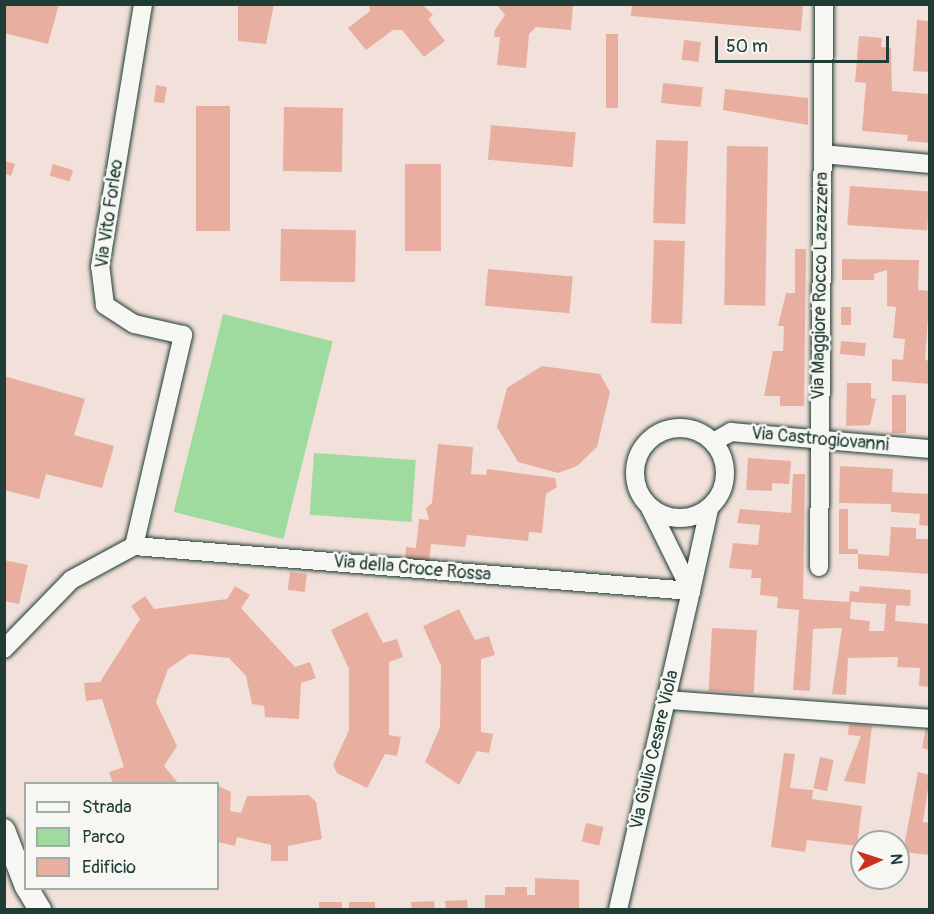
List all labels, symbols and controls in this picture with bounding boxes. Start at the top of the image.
scale bar [718,24,892,62]
text: 50 m [726,35,768,58]
street label: Via Vito Forleo [92,158,128,270]
street label: Via Maggiore Rocco Lazazzera [808,172,834,400]
street label: Via Castrogiovanni [750,423,890,457]
street label: Via della Croce Rossa [332,551,492,587]
street label: Via Giulio Cesare Viola [626,668,684,832]
legend [24,782,219,890]
text: Strada [82,796,132,819]
text: Parco [82,826,125,849]
north arrow [850,830,910,890]
text: N [886,853,906,865]
text: Edificio [82,856,136,879]

